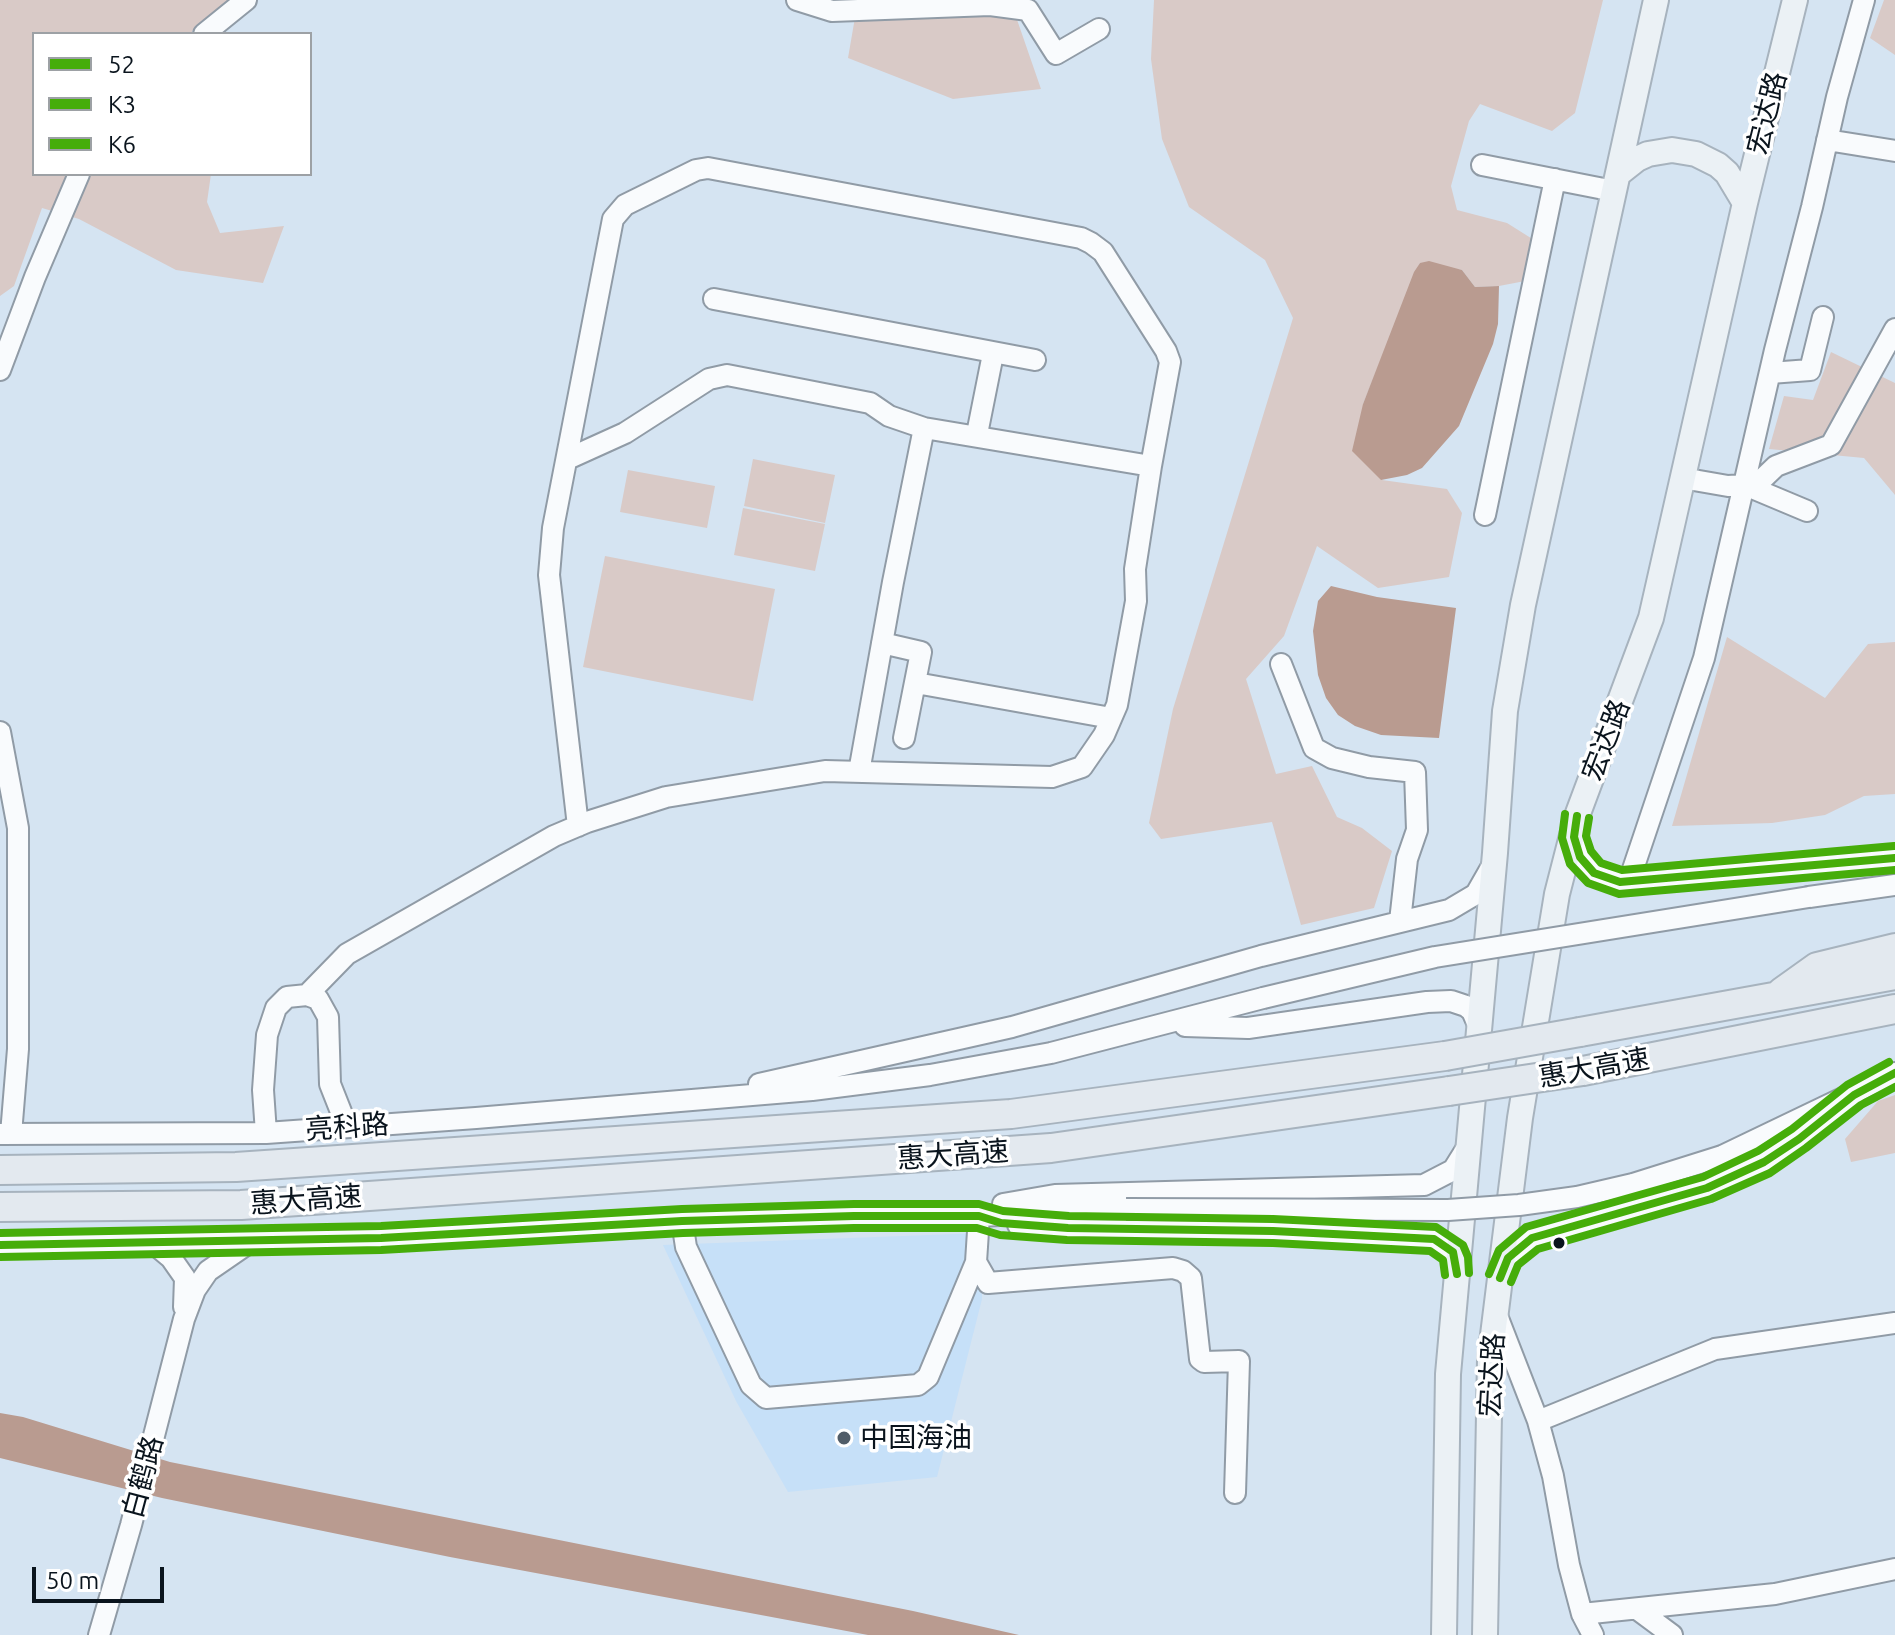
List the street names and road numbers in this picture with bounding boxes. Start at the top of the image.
street label: 宏达路 [1741,68,1793,158]
street label: 宏达路 [1575,695,1637,785]
street label: 惠大高速 [1536,1042,1652,1094]
street label: 亮科路 [304,1107,390,1147]
street label: 惠大高速 [896,1134,1010,1176]
street label: 惠大高速 [249,1179,363,1221]
street label: 宏达路 [1473,1332,1511,1418]
street label: 白鹤路 [116,1432,170,1522]

